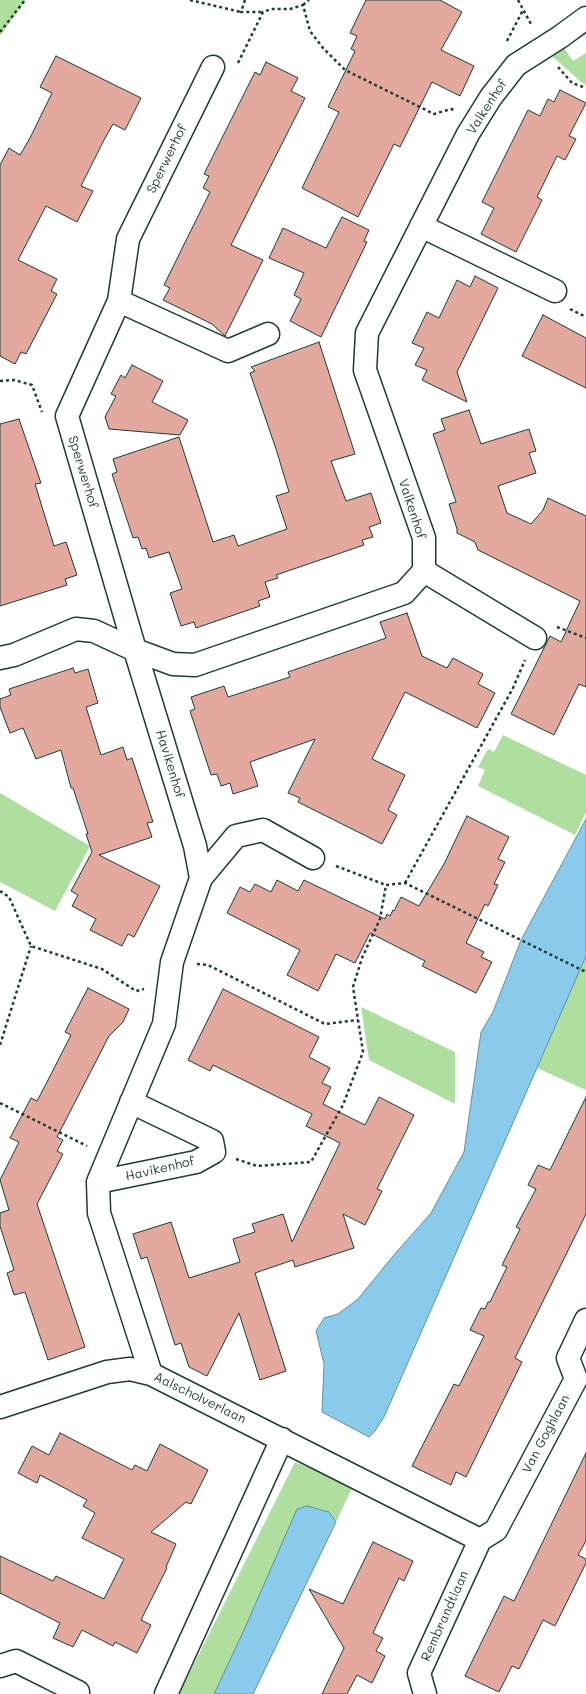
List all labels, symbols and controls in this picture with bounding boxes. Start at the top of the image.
street label: Valkenhof [464,77,510,137]
street label: Sperwerhof [144,122,190,196]
street label: Sperwerhof [65,434,101,510]
street label: Valkenhof [395,477,429,541]
street label: Havikenhof [152,728,188,800]
street label: Havikenhof [124,1153,196,1185]
street label: Aalscholverlaan [151,1369,249,1427]
street label: Van Goghlaan [519,1392,573,1476]
street label: Rembrandtlaan [418,1568,472,1664]

